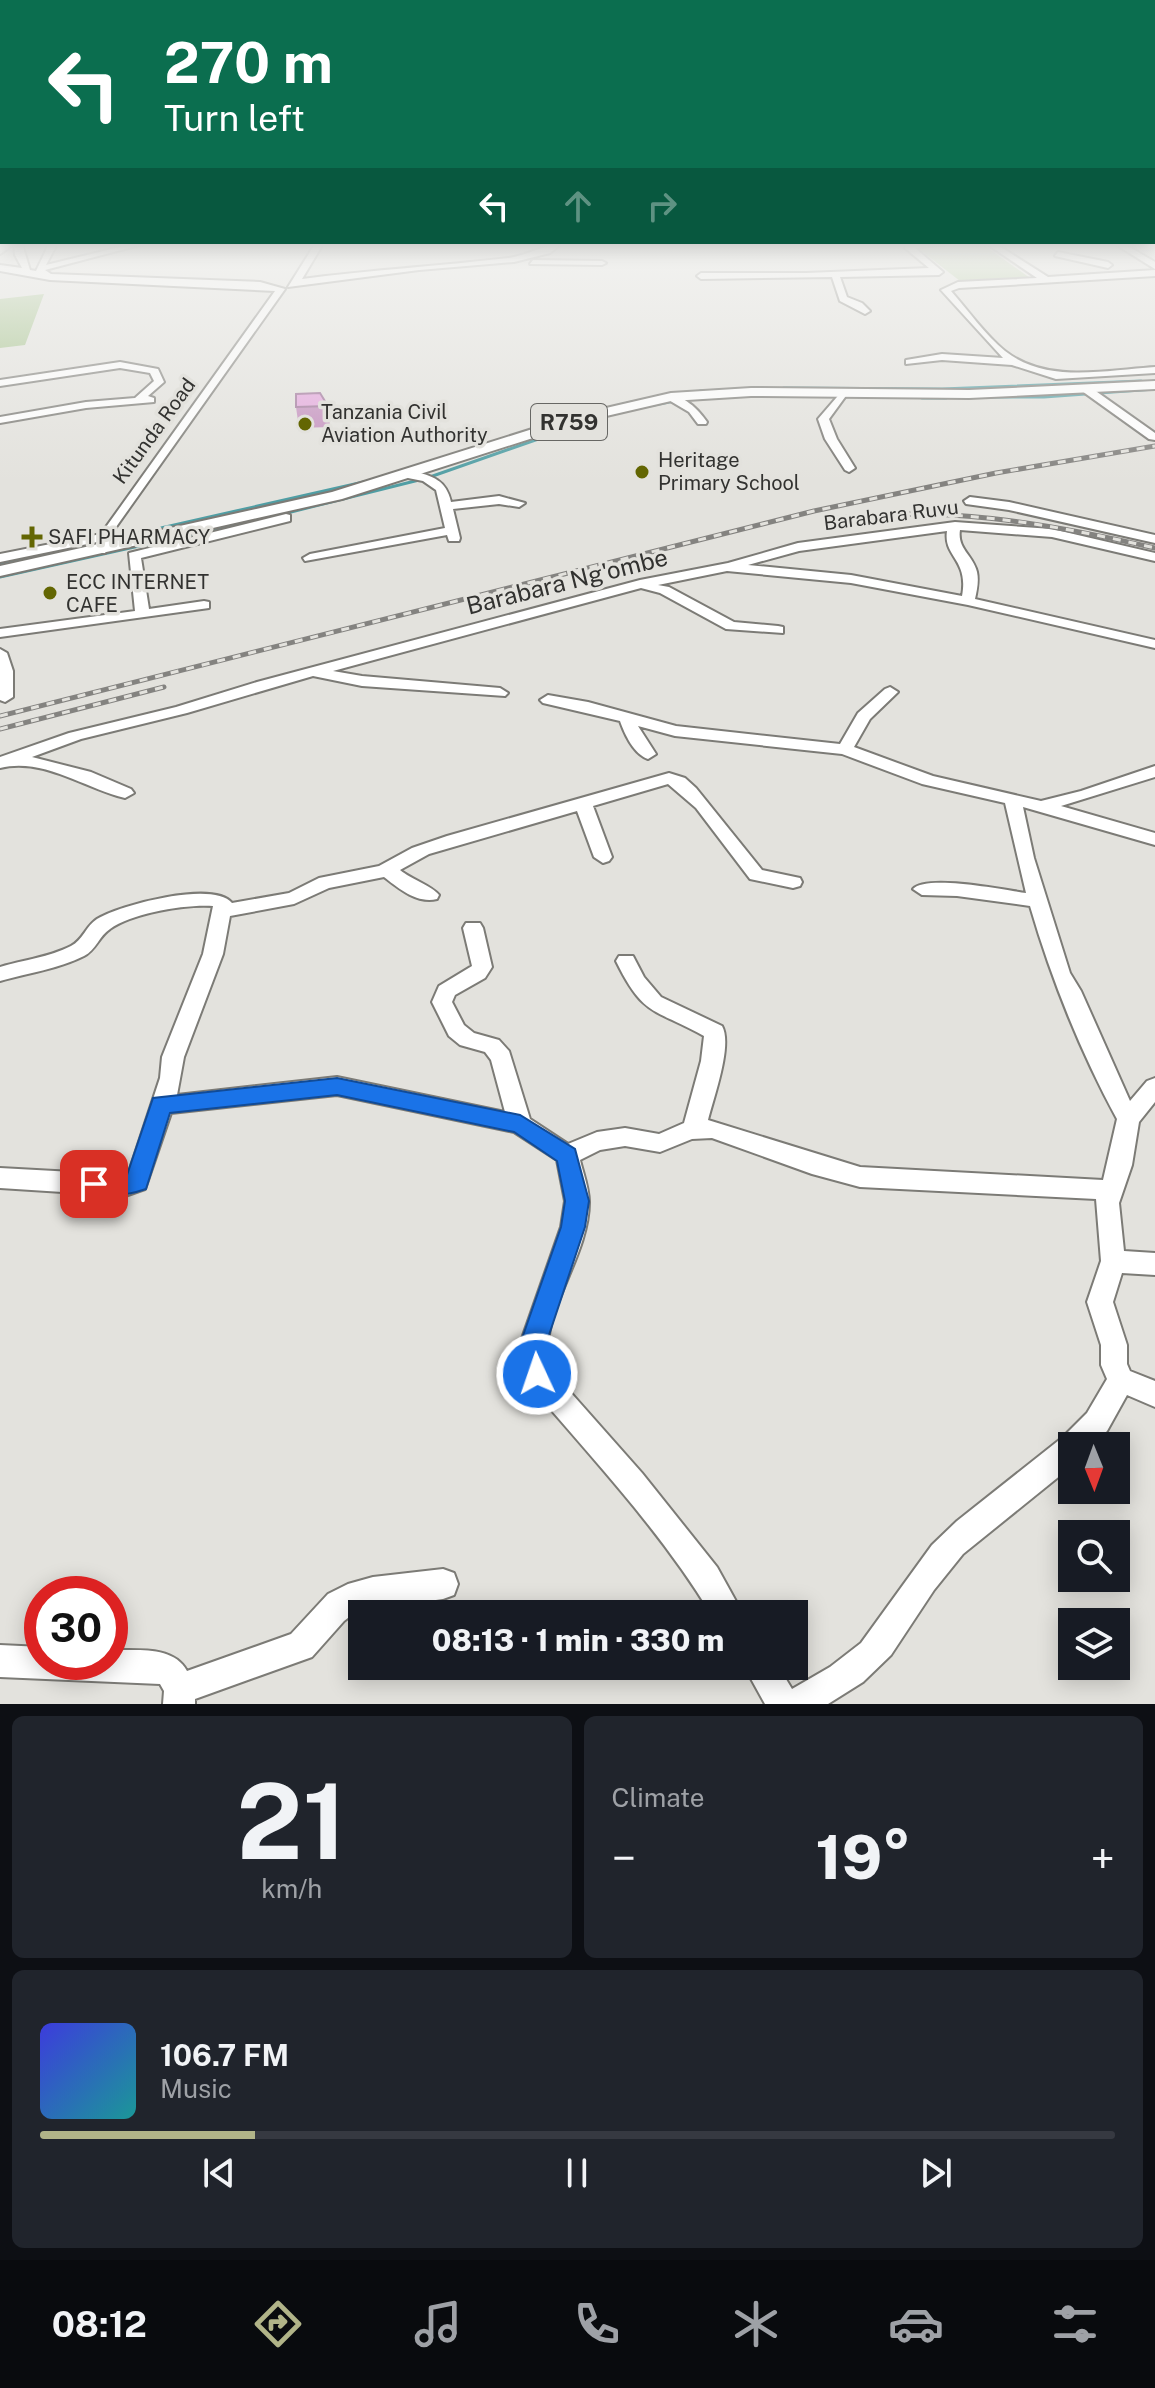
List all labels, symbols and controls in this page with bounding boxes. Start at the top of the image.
text: 270 m [164,30,333,96]
icon: left [32,32,136,136]
text: Turn left [164,97,305,139]
icon: left [472,184,516,228]
icon: ahead [556,184,600,228]
icon: right [640,184,684,228]
street label: Kitunda Road [108,373,200,489]
place label: Tanzania Civil Aviation Authority [321,400,488,447]
road number: R759 [531,404,607,440]
marker: Tanzania Civil Aviation Authority [296,415,314,433]
place label: Heritage Primary School [658,448,800,495]
marker: Heritage Primary School [633,463,651,481]
street label: Barabara Ruvu [822,495,960,535]
place label: SAFI PHARMACY [48,525,210,549]
marker: SAFI PHARMACY [23,528,41,546]
street label: Barabara Ng'ombe [463,542,670,620]
place label: ECC INTERNET CAFE [66,570,209,617]
marker: ECC INTERNET CAFE [41,584,59,602]
pin [60,1150,128,1218]
icon: arrive [72,1162,116,1206]
position arrow [495,1332,579,1416]
north arrow [1058,1432,1130,1504]
map controls [1058,1432,1130,1680]
button: search [1058,1520,1130,1592]
speed limit sign: 30 [24,1576,128,1680]
button: layers [1058,1608,1130,1680]
text: 08:13 · 1 min · 330 m [432,1622,724,1658]
text: 21 [236,1760,347,1882]
text: Climate [612,1782,705,1813]
text: 19° [816,1822,911,1893]
text: − [612,1832,636,1884]
text: + [1091,1832,1115,1884]
text: km/h [261,1873,322,1904]
text: 106.7 FM [160,2037,289,2073]
text: Music [160,2073,232,2104]
icon: previous [197,2151,241,2195]
icon: pause [555,2151,599,2195]
icon: next [914,2151,958,2195]
icon: directions [250,2296,306,2352]
icon: music [410,2296,466,2352]
icon: phone [569,2296,625,2352]
icon: climate [728,2296,784,2352]
icon: car [888,2296,944,2352]
icon: filters [1047,2296,1103,2352]
text: 08:12 [52,2303,147,2345]

